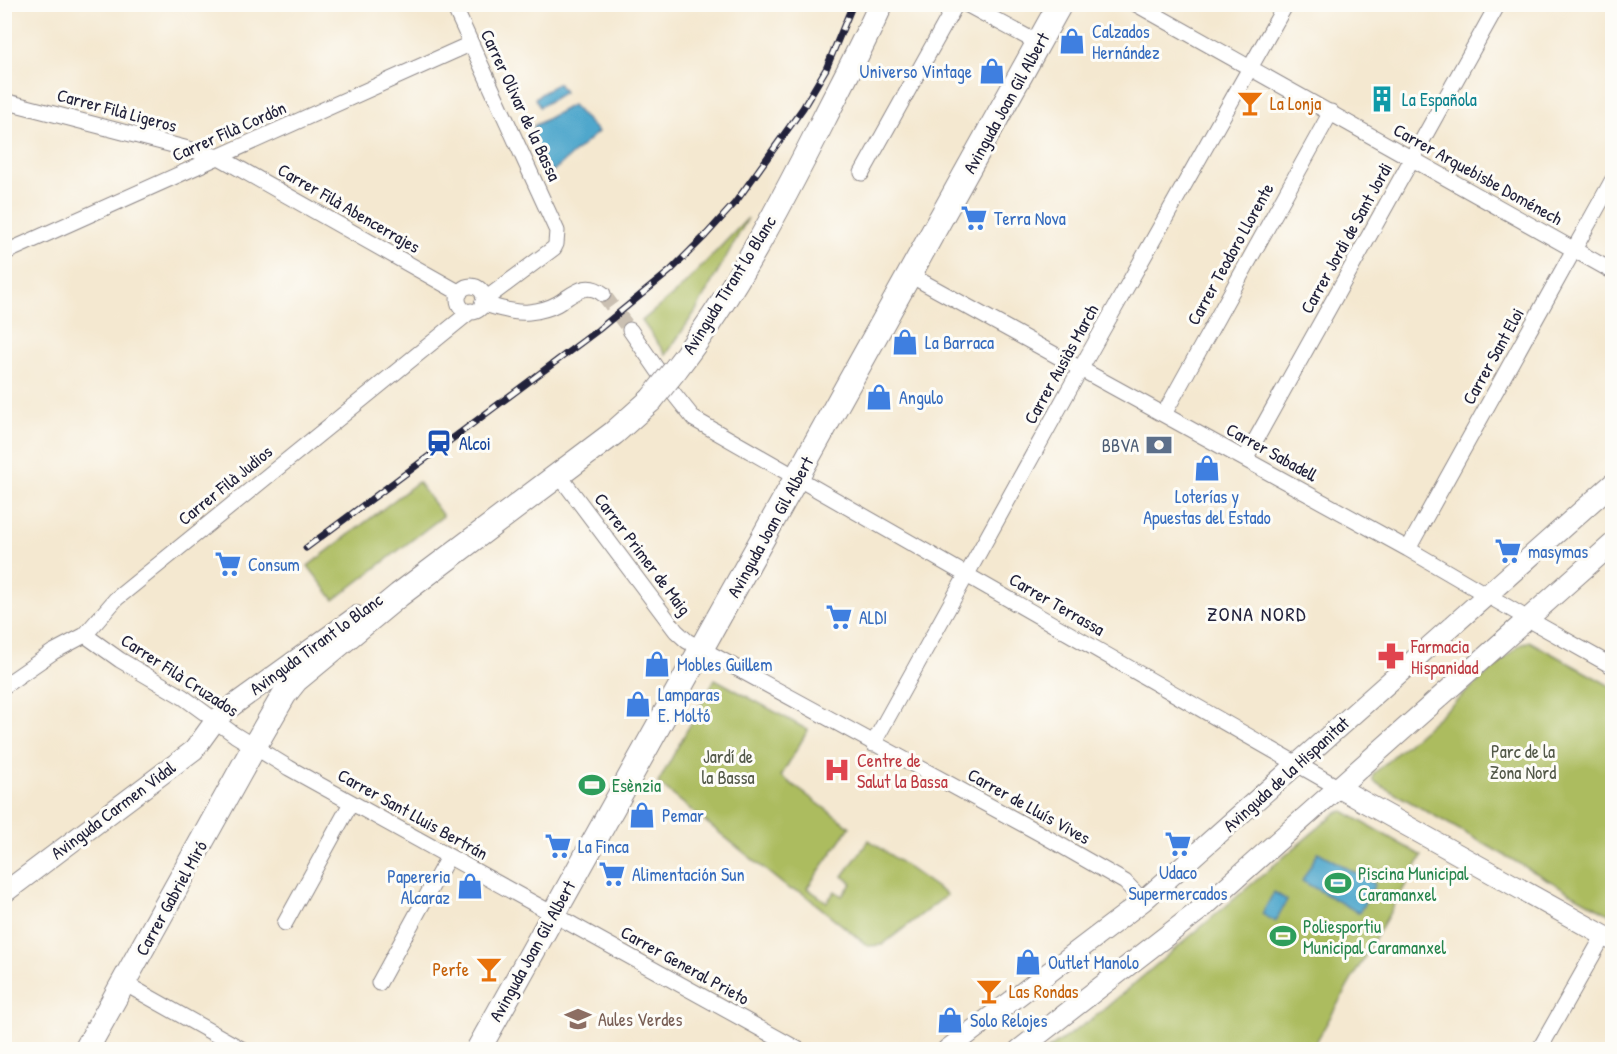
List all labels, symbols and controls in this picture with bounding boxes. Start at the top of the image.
place label: Calzados Hernández [1092,19,1160,65]
street label: Carrer Olivar de la Bassa [475,25,567,185]
shop icon: Calzados Hernández [1057,26,1087,56]
street label: Avinguda Joan Gil Albert [957,27,1056,178]
shop icon: Universo Vintage [977,56,1007,86]
place label: Universo Vintage [860,59,972,84]
street label: Carrer Filà Ligeros [54,82,180,138]
building icon: La Española [1367,84,1397,114]
place label: La Española [1402,87,1477,112]
bar icon: La Lonja [1235,88,1265,118]
place label: La Lonja [1270,91,1321,116]
street label: Carrer Filà Cordón [168,95,290,167]
street label: Carrer Arquebisbe Doménech [1389,117,1567,231]
street label: Carrer Filà Abencerrajes [273,157,425,259]
street label: Carrer Jordi de Sant Jordi [1294,158,1398,318]
street label: Carrer Teodoro Llorente [1181,179,1279,329]
supermarket icon: Terra Nova [959,203,989,233]
place label: Terra Nova [994,206,1066,231]
street label: Avinguda Tirant lo Blanc [676,211,782,359]
street label: Carrer Ausiàs March [1018,299,1104,428]
street label: Carrer Sant Eloi [1456,303,1530,409]
shop icon: La Barraca [890,327,920,357]
place label: La Barraca [925,330,994,355]
shop icon: Angulo [864,382,894,412]
place label: Angulo [899,385,943,410]
street label: Carrer Sabadell [1222,417,1322,487]
station icon: Alcoi [424,428,454,458]
bank icon: BBVA [1144,430,1174,460]
place label: Alcoi [459,431,491,456]
place label: BBVA [1102,433,1139,458]
street label: Carrer Filà Judios [172,439,278,531]
street label: Avinguda Joan Gil Albert [721,451,820,602]
shop icon: Loterías y Apuestas del Estado [1192,453,1222,483]
place label: Loterías y Apuestas del Estado [1143,484,1271,530]
street label: Carrer Primer de Maig [589,488,697,620]
supermarket icon: masymas [1493,536,1523,566]
place label: masymas [1528,539,1588,564]
supermarket icon: Consum [213,549,243,579]
place label: Consum [248,552,300,577]
street label: Carrer Terrassa [1005,567,1109,641]
street label: Avinguda Tirant lo Blanc [244,587,388,701]
district label: ZONA NORD [1207,600,1307,627]
supermarket icon: ALDI [824,602,854,632]
place label: ALDI [859,605,887,630]
street label: Carrer Filà Cruzados [116,628,244,722]
place label: Farmacia Hispanidad [1410,634,1478,680]
pharmacy icon: Farmacia Hispanidad [1376,641,1406,671]
shop icon: Mobles Guillem [642,649,672,679]
place label: Mobles Guillem [677,652,772,677]
place label: Lamparas E. Moltó [658,682,720,728]
shop icon: Lamparas E. Moltó [623,689,653,719]
street label: Avinguda de la Hispanitat [1218,710,1355,837]
park label: Parc de la Zona Nord [1490,739,1556,785]
park label: Jardí de la Bassa [701,744,755,790]
place label: Centre de Salut la Bassa [857,748,948,794]
street label: Avinguda Carmen Vidal [46,755,181,865]
hospital icon: Centre de Salut la Bassa [822,755,852,785]
street label: Carrer Sant Lluis Bertrán [333,762,493,866]
street label: Carrer de Lluís Vives [963,762,1095,850]
sports icon: Esènzia [577,770,607,800]
place label: Esènzia [612,773,661,798]
shop icon: Pemar [627,800,657,830]
place label: Pemar [662,803,704,828]
supermarket icon: Udaco Supermercados [1163,829,1193,859]
supermarket icon: La Finca [543,831,573,861]
place label: La Finca [578,834,629,859]
street label: Carrer Gabriel Miró [129,836,213,960]
supermarket icon: Alimentación Sun [597,859,627,889]
place label: Udaco Supermercados [1129,860,1227,906]
place label: Piscina Municipal Caramanxel [1358,861,1469,907]
place label: Alimentación Sun [632,862,745,887]
place label: Papereria Alcaraz [387,864,450,910]
sports icon: Piscina Municipal Caramanxel [1323,868,1353,898]
shop icon: Papereria Alcaraz [455,871,485,901]
street label: Avinguda Joan Gil Albert [483,875,582,1026]
place label: Poliesportiu Municipal Caramanxel [1303,914,1446,960]
street label: Carrer General Prieto [616,919,754,1011]
sports icon: Poliesportiu Municipal Caramanxel [1268,921,1298,951]
shop icon: Outlet Manolo [1013,947,1043,977]
place label: Outlet Manolo [1048,950,1139,975]
bar icon: Perfe [474,954,504,984]
place label: Perfe [433,957,469,982]
bar icon: Las Rondas [974,976,1004,1006]
place label: Las Rondas [1009,979,1078,1004]
school or university icon: Aules Verdes [563,1004,593,1034]
shop icon: Solo Relojes [935,1005,965,1035]
place label: Aules Verdes [598,1007,682,1032]
place label: Solo Relojes [970,1008,1047,1033]

